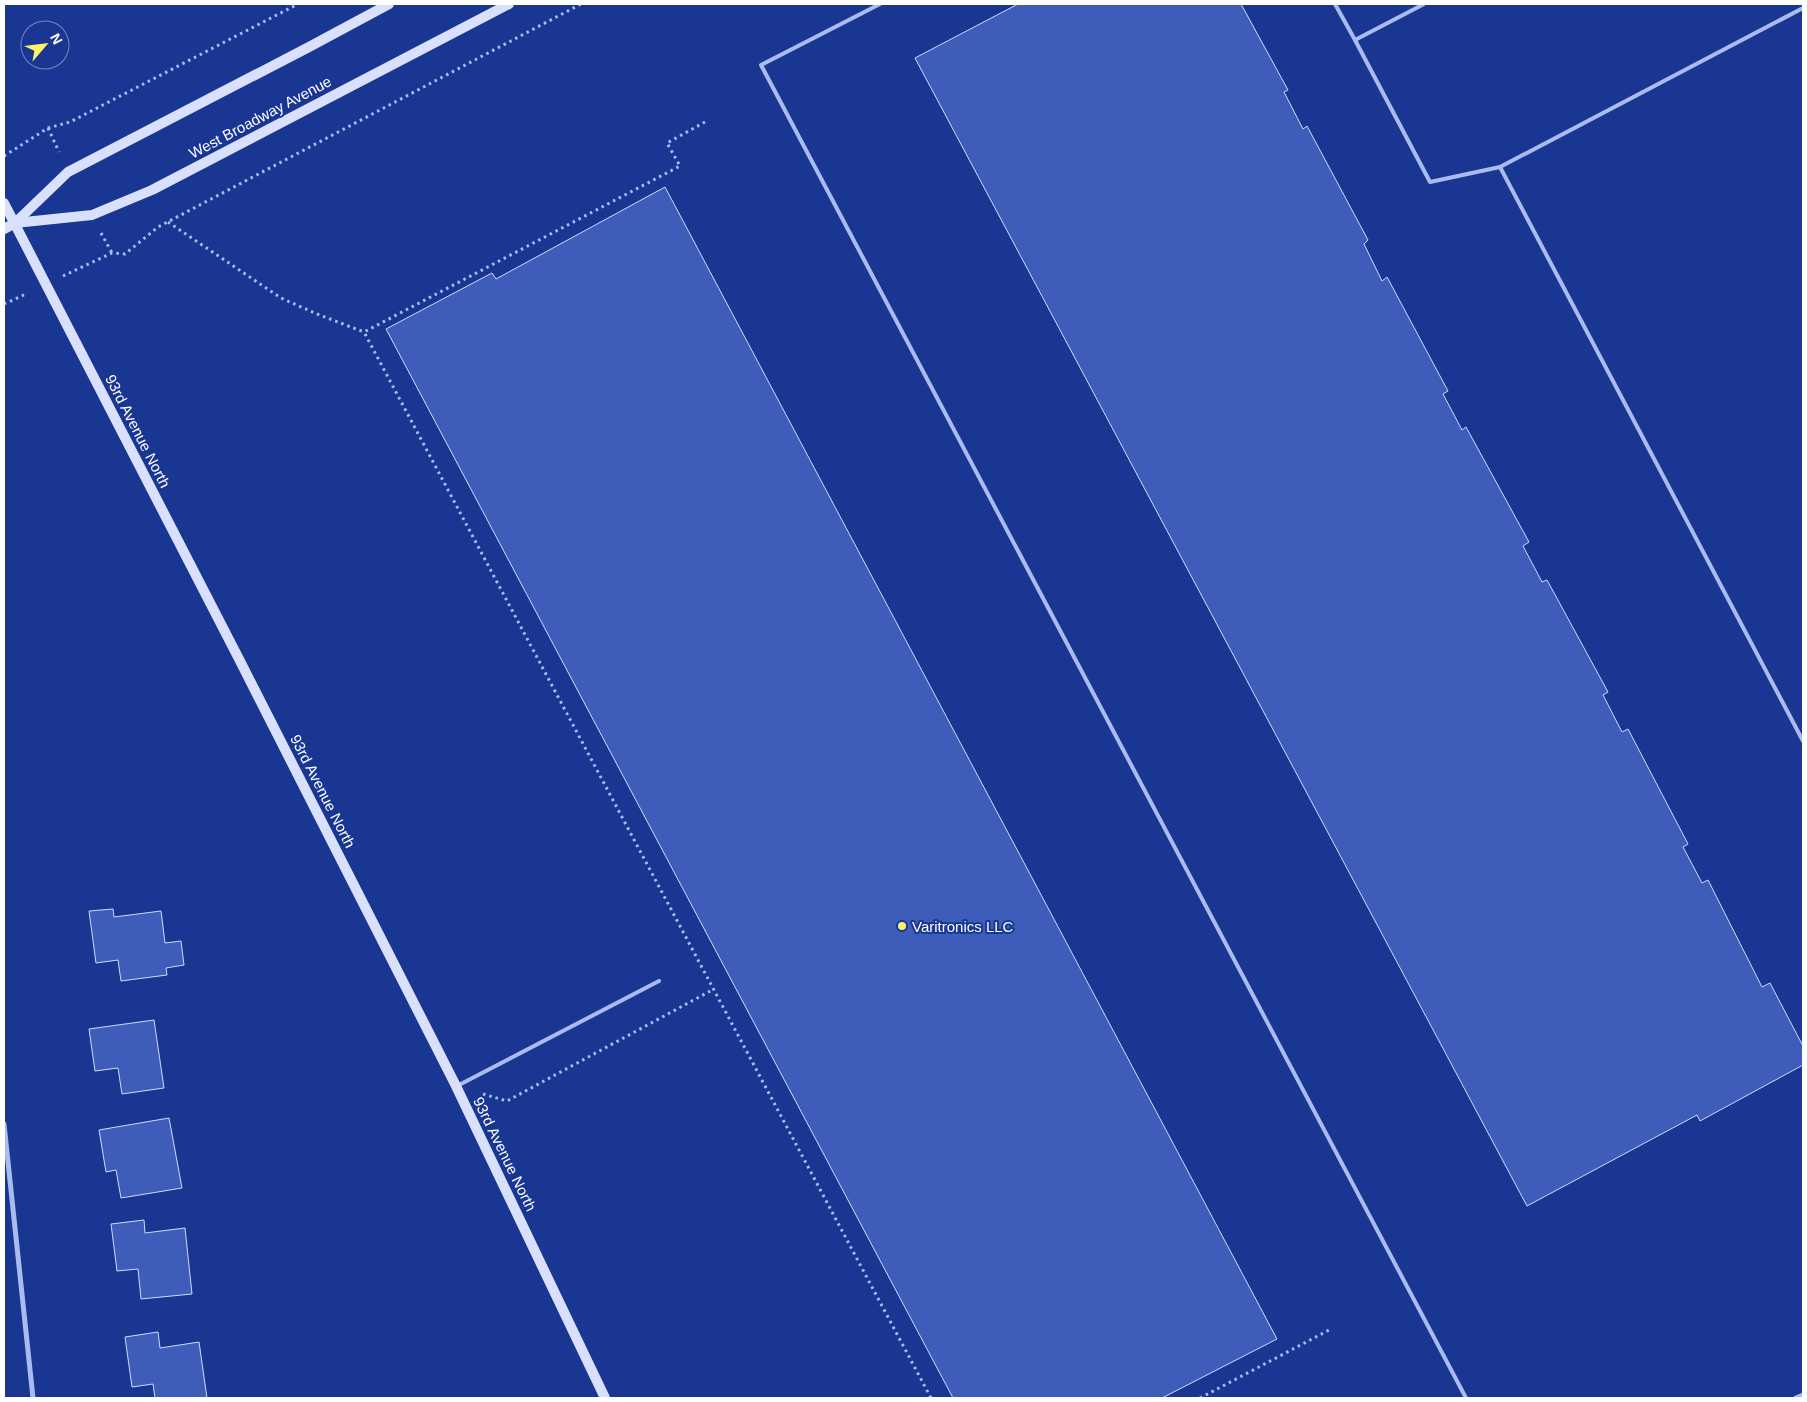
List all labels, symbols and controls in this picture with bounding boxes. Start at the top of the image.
north arrow [20,20,70,70]
text: N [47,31,66,47]
street label: West Broadway Avenue [186,72,334,162]
street label: 93rd Avenue North [102,372,174,490]
street label: 93rd Avenue North [287,732,359,850]
place label: Varitronics LLC [912,918,1014,935]
marker: Varitronics LLC [896,920,908,932]
street label: 93rd Avenue North [470,1094,540,1214]

